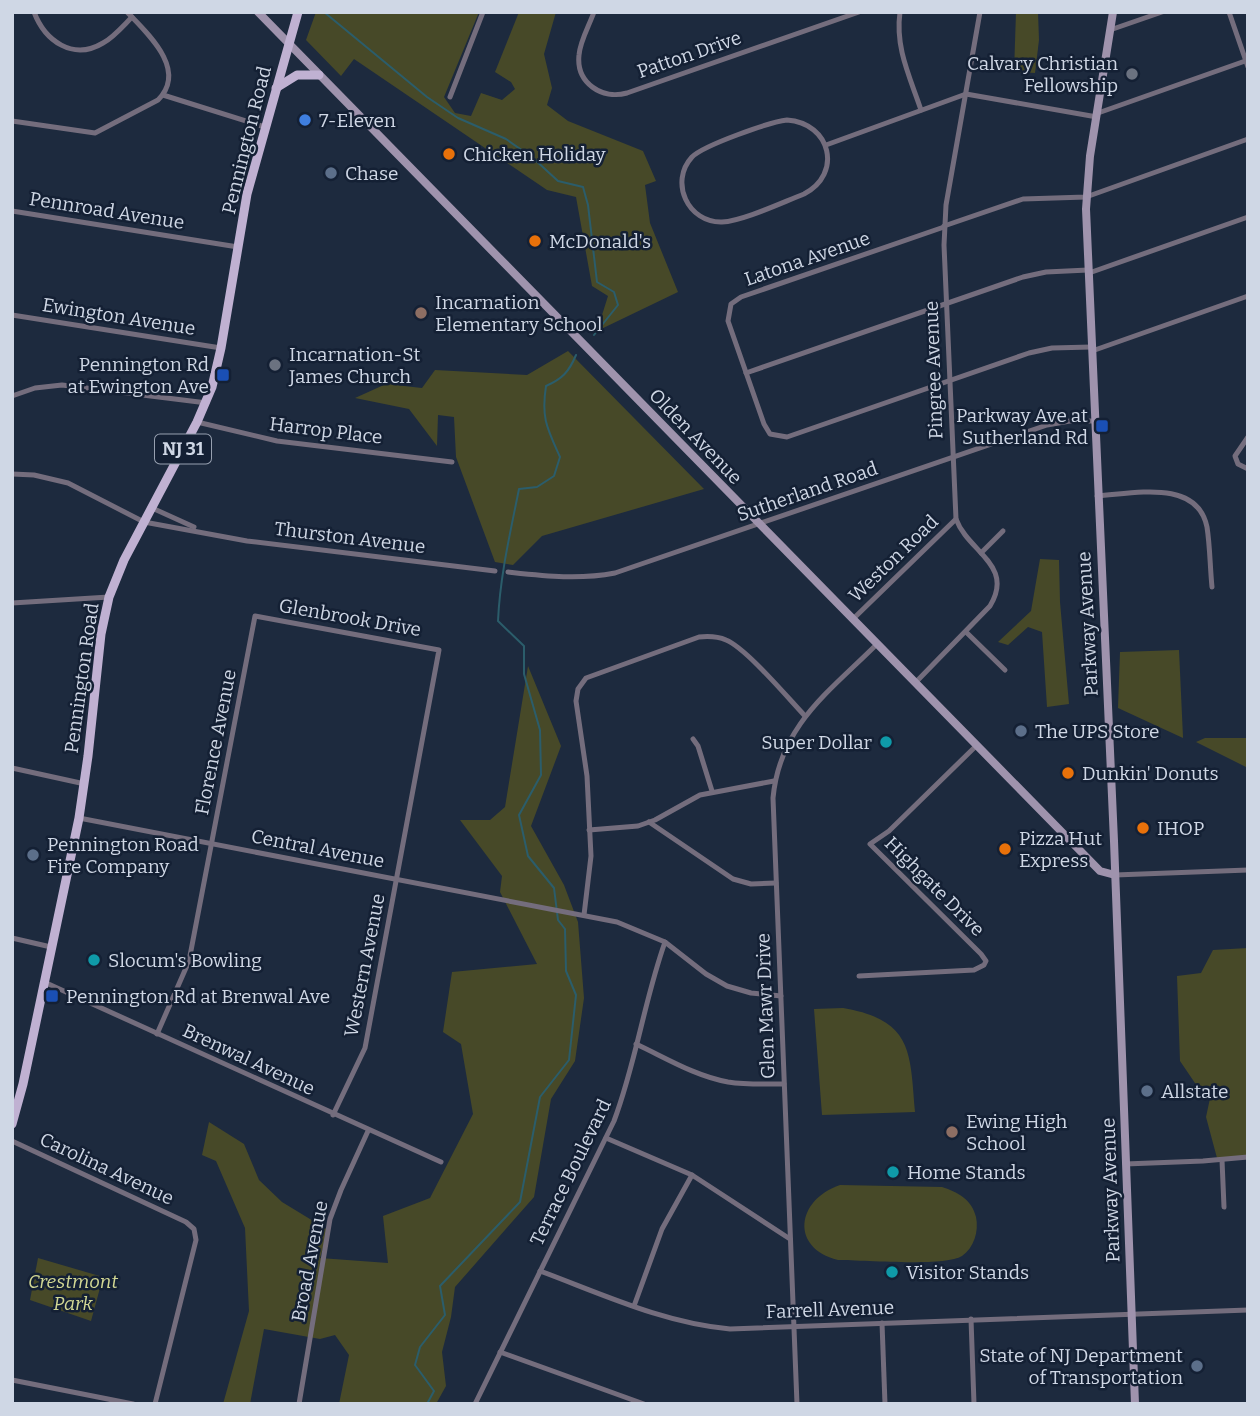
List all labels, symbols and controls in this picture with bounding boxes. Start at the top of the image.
street label: Patton Drive [634,26,744,83]
place label: Calvary Christian Fellowship [967,52,1118,97]
street label: Pennington Road [217,64,276,217]
marker: Calvary Christian Fellowship [1124,66,1140,82]
place label: 7-Eleven [319,109,396,132]
marker: 7-Eleven [297,112,313,128]
place label: Chicken Holiday [463,143,607,166]
marker: Chicken Holiday [441,146,457,162]
place label: Chase [345,162,398,185]
marker: Chase [323,165,339,181]
street label: Pennroad Avenue [28,187,186,234]
street label: Latona Avenue [741,226,873,291]
place label: McDonald's [549,230,651,253]
marker: McDonald's [527,233,543,249]
place label: Incarnation Elementary School [435,291,602,336]
street label: Ewington Avenue [41,293,197,340]
street label: Pingree Avenue [920,300,947,440]
marker: Incarnation Elementary School [413,305,429,321]
place label: Incarnation-St James Church [288,343,420,388]
place label: Pennington Rd at Ewington Ave [68,353,209,398]
marker: Incarnation-St James Church [267,357,283,373]
marker: Pennington Rd at Ewington Ave [215,367,231,383]
street label: Olden Avenue [644,384,747,489]
place label: Parkway Ave at Sutherland Rd [956,404,1088,449]
street label: Harrop Place [268,412,384,449]
marker: Parkway Ave at Sutherland Rd [1094,418,1110,434]
road number: NJ 31 [155,434,211,463]
street label: Sutherland Road [734,457,880,526]
street label: Weston Road [844,510,943,607]
street label: Thurston Avenue [273,517,427,558]
street label: Parkway Avenue [1072,551,1103,697]
street label: Glenbrook Drive [277,594,423,641]
street label: Pennington Road [60,601,103,755]
street label: Florence Avenue [190,667,241,817]
place label: The UPS Store [1035,720,1159,743]
marker: The UPS Store [1013,723,1029,739]
place label: Super Dollar [761,731,873,754]
marker: Super Dollar [878,734,894,750]
place label: Dunkin' Donuts [1082,762,1219,785]
marker: Dunkin' Donuts [1060,765,1076,781]
place label: IHOP [1157,817,1204,840]
marker: IHOP [1135,820,1151,836]
street label: Central Avenue [249,824,387,873]
place label: Pizza Hut Express [1019,827,1102,872]
street label: Highgate Drive [880,832,989,941]
place label: Pennington Road Fire Company [47,833,199,878]
marker: Pizza Hut Express [997,841,1013,857]
marker: Pennington Road Fire Company [25,847,41,863]
street label: Western Avenue [339,892,390,1039]
street label: Glen Mawr Drive [751,933,780,1079]
place label: Slocum's Bowling [108,949,262,972]
marker: Slocum's Bowling [86,952,102,968]
place label: Pennington Rd at Brenwal Ave [66,985,330,1008]
marker: Pennington Rd at Brenwal Ave [44,988,60,1004]
street label: Brenwal Avenue [179,1019,318,1100]
place label: Allstate [1161,1080,1228,1103]
marker: Allstate [1139,1083,1155,1099]
street label: Terrace Boulevard [525,1095,616,1249]
place label: Ewing High School [966,1110,1068,1155]
street label: Parkway Avenue [1096,1117,1125,1263]
marker: Ewing High School [944,1124,960,1140]
street label: Carolina Avenue [36,1127,177,1210]
place label: Home Stands [907,1161,1026,1184]
marker: Home Stands [885,1164,901,1180]
street label: Broad Avenue [286,1199,333,1324]
place label: Visitor Stands [906,1261,1029,1284]
marker: Visitor Stands [884,1264,900,1280]
park label: Crestmont Park [28,1270,118,1315]
street label: Farrell Avenue [765,1296,895,1323]
place label: State of NJ Department of Transportation [979,1344,1183,1389]
marker: State of NJ Department of Transportation [1189,1358,1205,1374]

